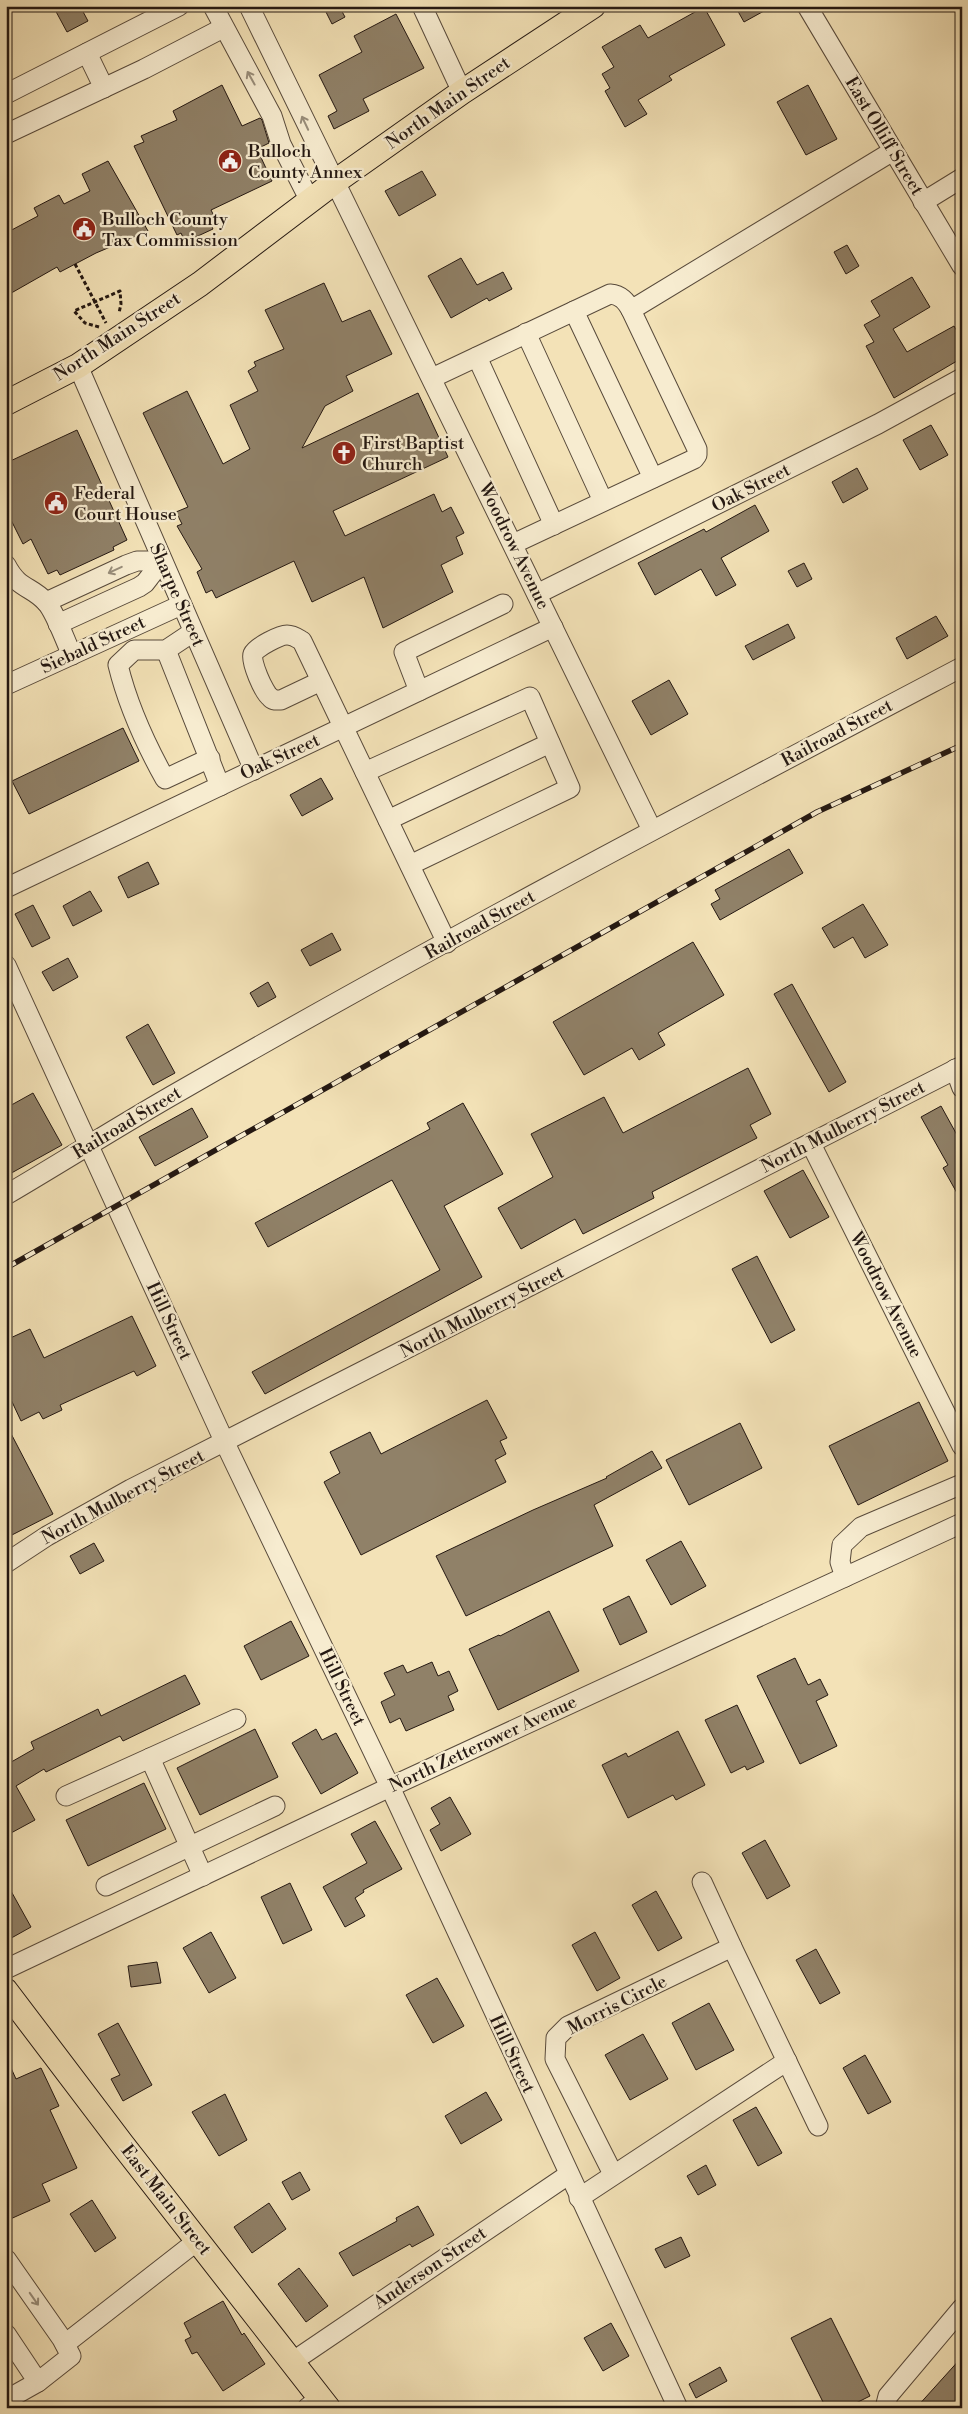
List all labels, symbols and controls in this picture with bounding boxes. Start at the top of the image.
street label: North Main Street [381,51,515,155]
one-way arrow [246,72,256,86]
street label: East Olliff Street [839,72,929,200]
one-way arrow [300,116,309,131]
place label: Bulloch County Annex [247,140,363,184]
public building icon: Bulloch County Annex [217,148,243,174]
place label: Bulloch County Tax Commission [101,208,238,252]
public building icon: Bulloch County Tax Commission [71,216,97,242]
street label: North Main Street [49,287,185,387]
place label: First Baptist Church [362,432,465,476]
church icon: First Baptist Church [331,440,357,466]
street label: Oak Street [708,458,795,518]
street label: Woodrow Avenue [473,478,555,613]
place label: Federal Court House [74,482,177,526]
public building icon: Federal Court House [43,490,69,516]
street label: Sharpe Street [144,540,210,651]
one-way arrow [108,566,123,576]
street label: Siebald Street [37,610,150,679]
street label: Railroad Street [777,694,897,772]
street label: Oak Street [237,728,324,785]
street label: Railroad Street [421,885,540,965]
street label: North Mulberry Street [757,1075,930,1178]
street label: Railroad Street [68,1081,186,1164]
street label: Woodrow Avenue [844,1227,928,1362]
street label: North Mulberry Street [396,1260,569,1363]
street label: Hill Street [141,1278,197,1364]
street label: North Mulberry Street [38,1444,209,1550]
street label: Hill Street [313,1644,371,1730]
street label: North Zetterower Avenue [385,1690,581,1798]
street label: Morris Circle [563,1970,671,2040]
street label: Hill Street [484,2011,540,2097]
street label: East Main Street [116,2140,217,2260]
street label: Anderson Street [368,2221,491,2315]
one-way arrow [29,2292,39,2306]

